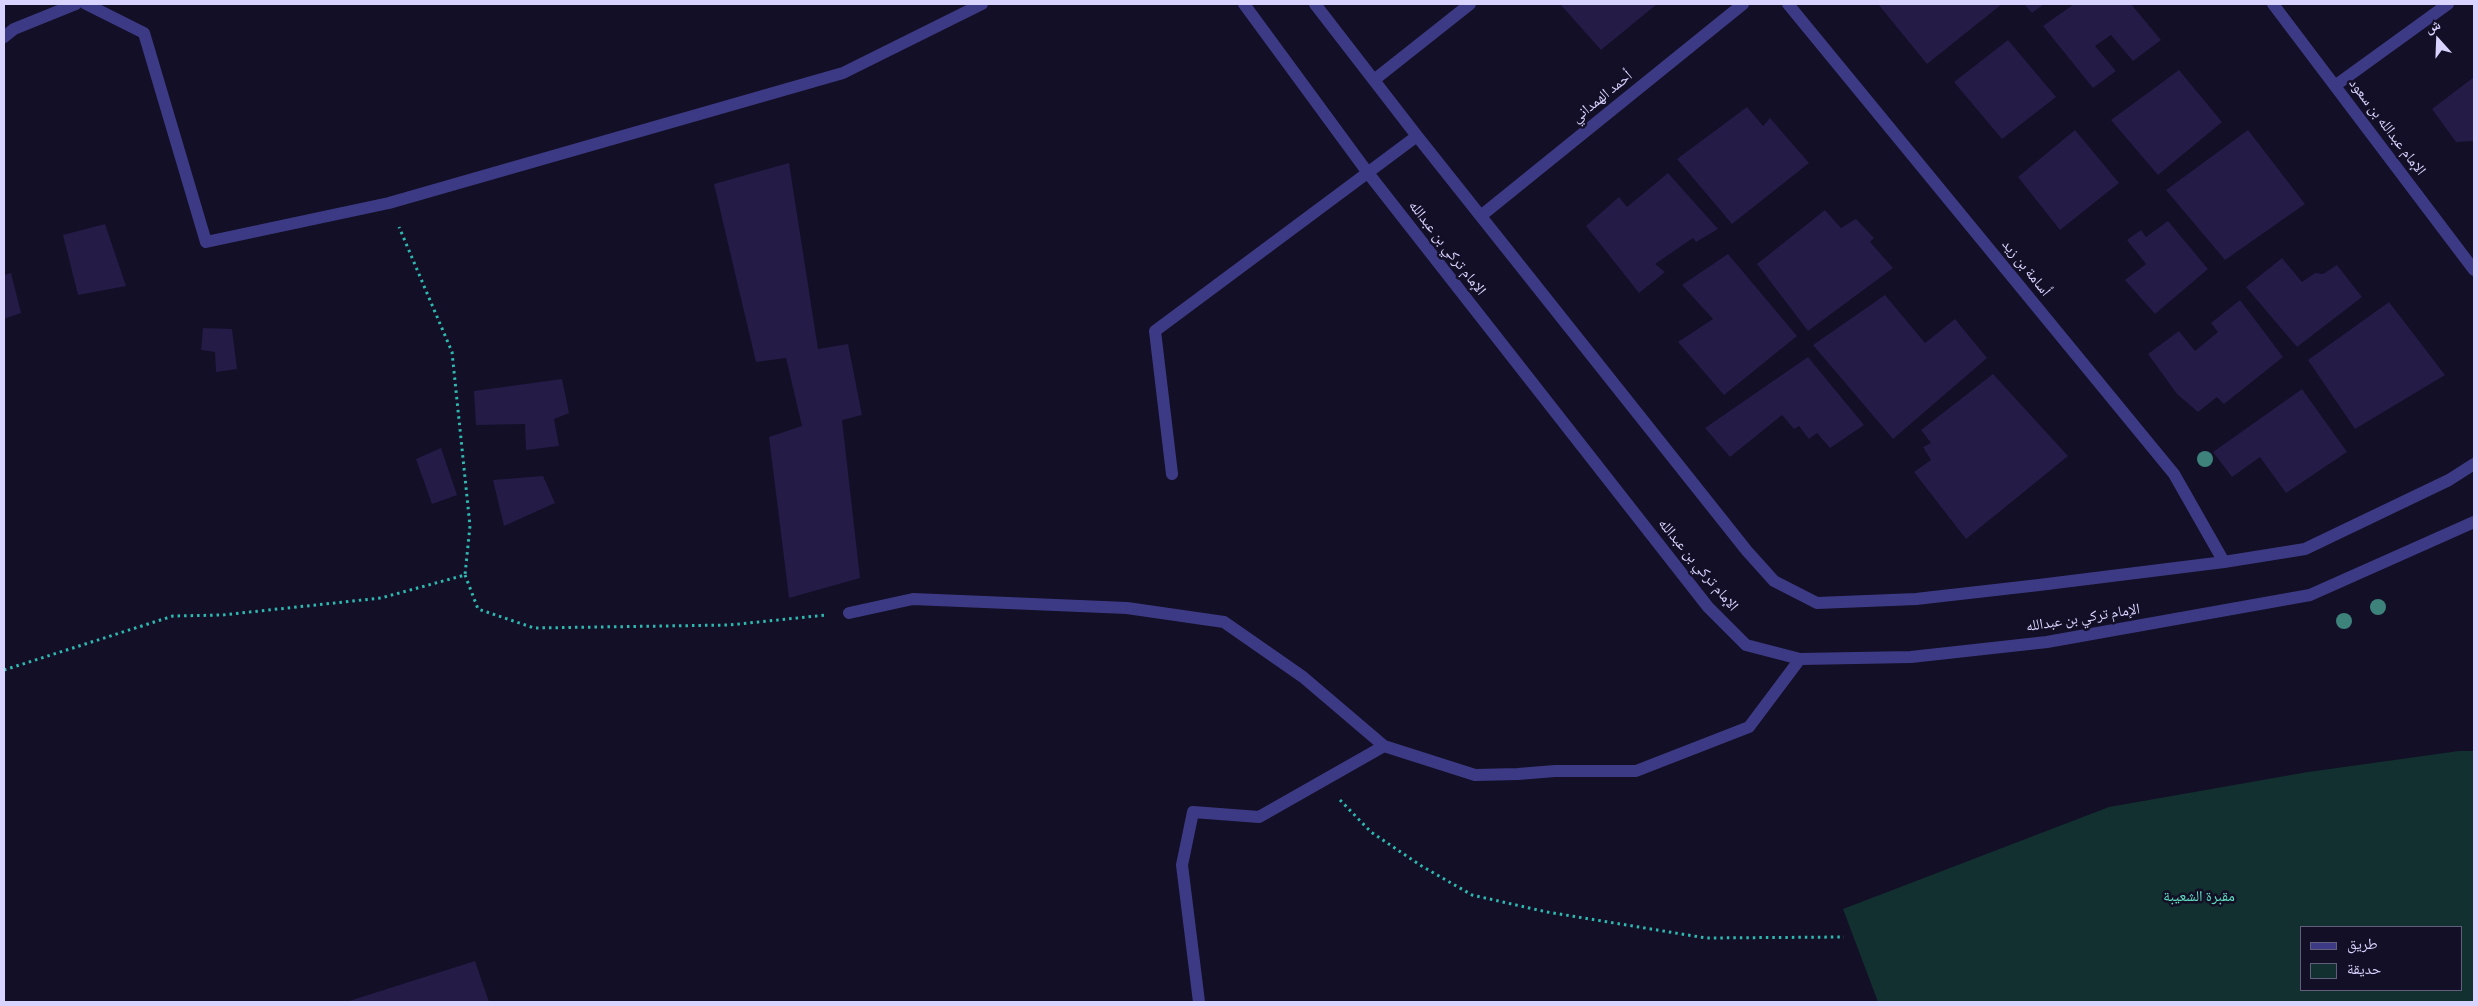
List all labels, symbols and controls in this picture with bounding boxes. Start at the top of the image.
text: ش [2422,14,2443,37]
north arrow [2413,15,2463,65]
street label: أحمد الهمداني [1568,67,1636,127]
street label: الإمام عبدالله بن سعود [2345,75,2429,179]
street label: الإمام تركي بن عبدالله [1404,197,1490,299]
street label: أسامة بن زيد [1998,236,2054,300]
street label: الإمام تركي بن عبدالله [1654,515,1742,615]
street label: الإمام تركي بن عبدالله [2025,600,2141,636]
park label: مقبرة الشعيبة [2163,888,2235,906]
legend [2300,926,2463,991]
text: طريق [2347,933,2378,954]
text: حديقة [2347,958,2381,979]

